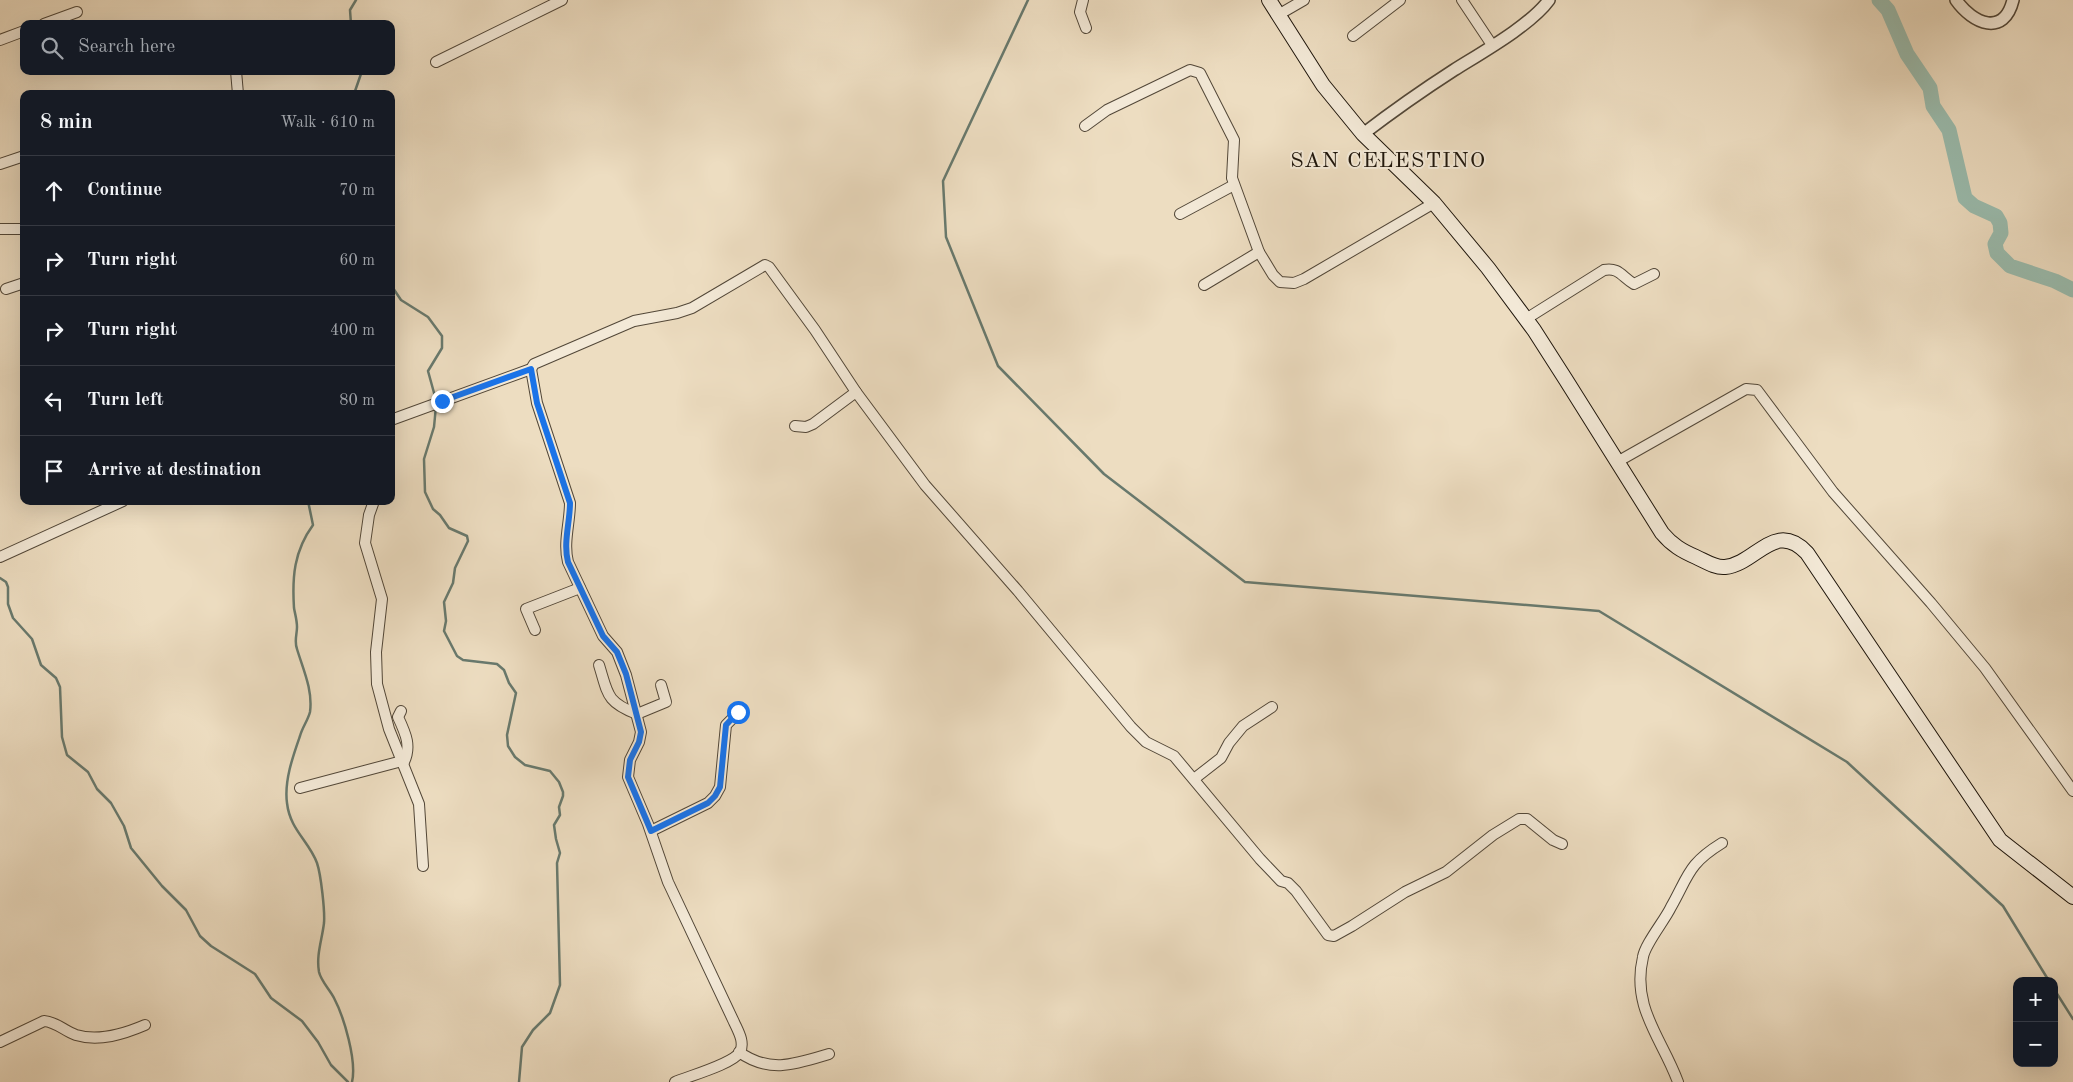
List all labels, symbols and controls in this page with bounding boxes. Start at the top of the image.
search box [20,20,395,75]
icon: search [38,34,66,62]
text: Search here [78,38,175,57]
text: 8 min [40,112,93,133]
text: Walk · 610 m [280,115,375,131]
district label: SAN CELESTINO [1290,150,1486,172]
icon: ahead [40,177,68,205]
text: Continue [87,181,162,200]
text: 70 m [339,183,375,199]
icon: right [40,247,68,275]
text: Turn right [87,251,177,270]
text: 60 m [339,253,375,269]
icon: right [40,317,68,345]
text: Turn right [87,321,177,340]
text: 400 m [330,323,375,339]
icon: left [40,387,68,415]
route end [431,390,454,413]
text: Turn left [87,391,164,410]
text: 80 m [339,393,375,409]
icon: arrive [40,457,68,485]
text: Arrive at destination [87,461,261,480]
route start [727,701,750,724]
map controls [2013,977,2058,1067]
button: + [2013,977,2058,1022]
button: − [2013,1022,2058,1067]

